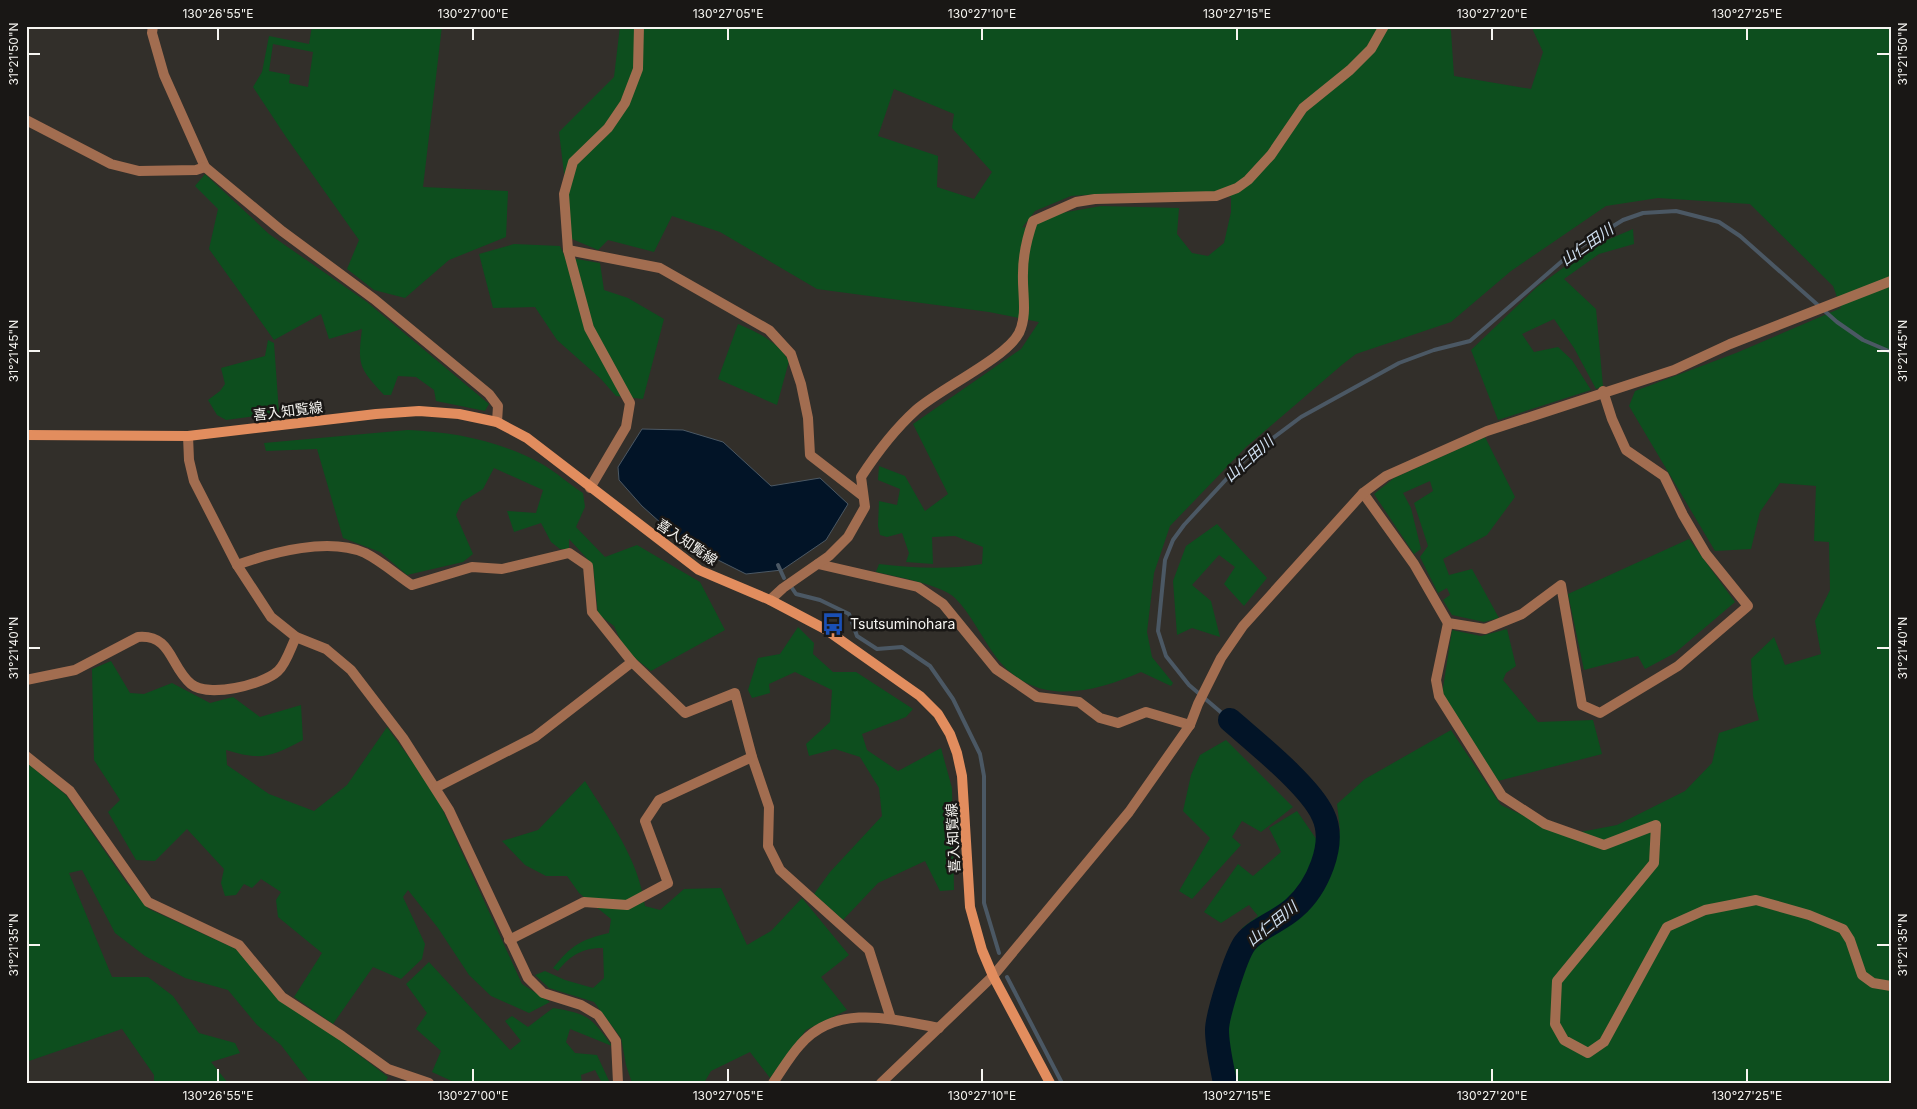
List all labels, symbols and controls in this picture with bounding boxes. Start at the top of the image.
text: 130°26'55"E [182,6,254,21]
text: 130°27'00"E [438,6,508,21]
text: 130°27'05"E [693,6,763,21]
text: 130°27'10"E [948,6,1016,21]
text: 130°27'15"E [1203,6,1271,21]
text: 130°27'20"E [1457,6,1527,21]
text: 130°27'25"E [1712,6,1782,21]
text: 31°21'50"N [6,22,21,86]
text: 31°21'50"N [1895,22,1910,86]
water label: 山仁田川 [1557,218,1618,270]
text: 31°21'45"N [6,320,21,382]
text: 31°21'45"N [1895,320,1910,382]
street label: 喜入知覧線 [252,398,324,423]
water label: 山仁田川 [1220,430,1279,486]
street label: 喜入知覧線 [654,515,721,568]
bus stop icon: Tsutsuminohara [820,611,846,637]
place label: Tsutsuminohara [850,615,955,632]
text: 31°21'40"N [6,617,21,679]
text: 31°21'40"N [1895,617,1910,679]
street label: 喜入知覧線 [942,803,963,873]
water label: 山仁田川 [1242,896,1303,950]
text: 31°21'35"N [6,914,21,976]
text: 31°21'35"N [1895,914,1910,976]
text: 130°26'55"E [182,1088,254,1103]
text: 130°27'00"E [438,1088,508,1103]
text: 130°27'05"E [693,1088,763,1103]
text: 130°27'10"E [948,1088,1016,1103]
text: 130°27'15"E [1203,1088,1271,1103]
text: 130°27'20"E [1457,1088,1527,1103]
text: 130°27'25"E [1712,1088,1782,1103]

